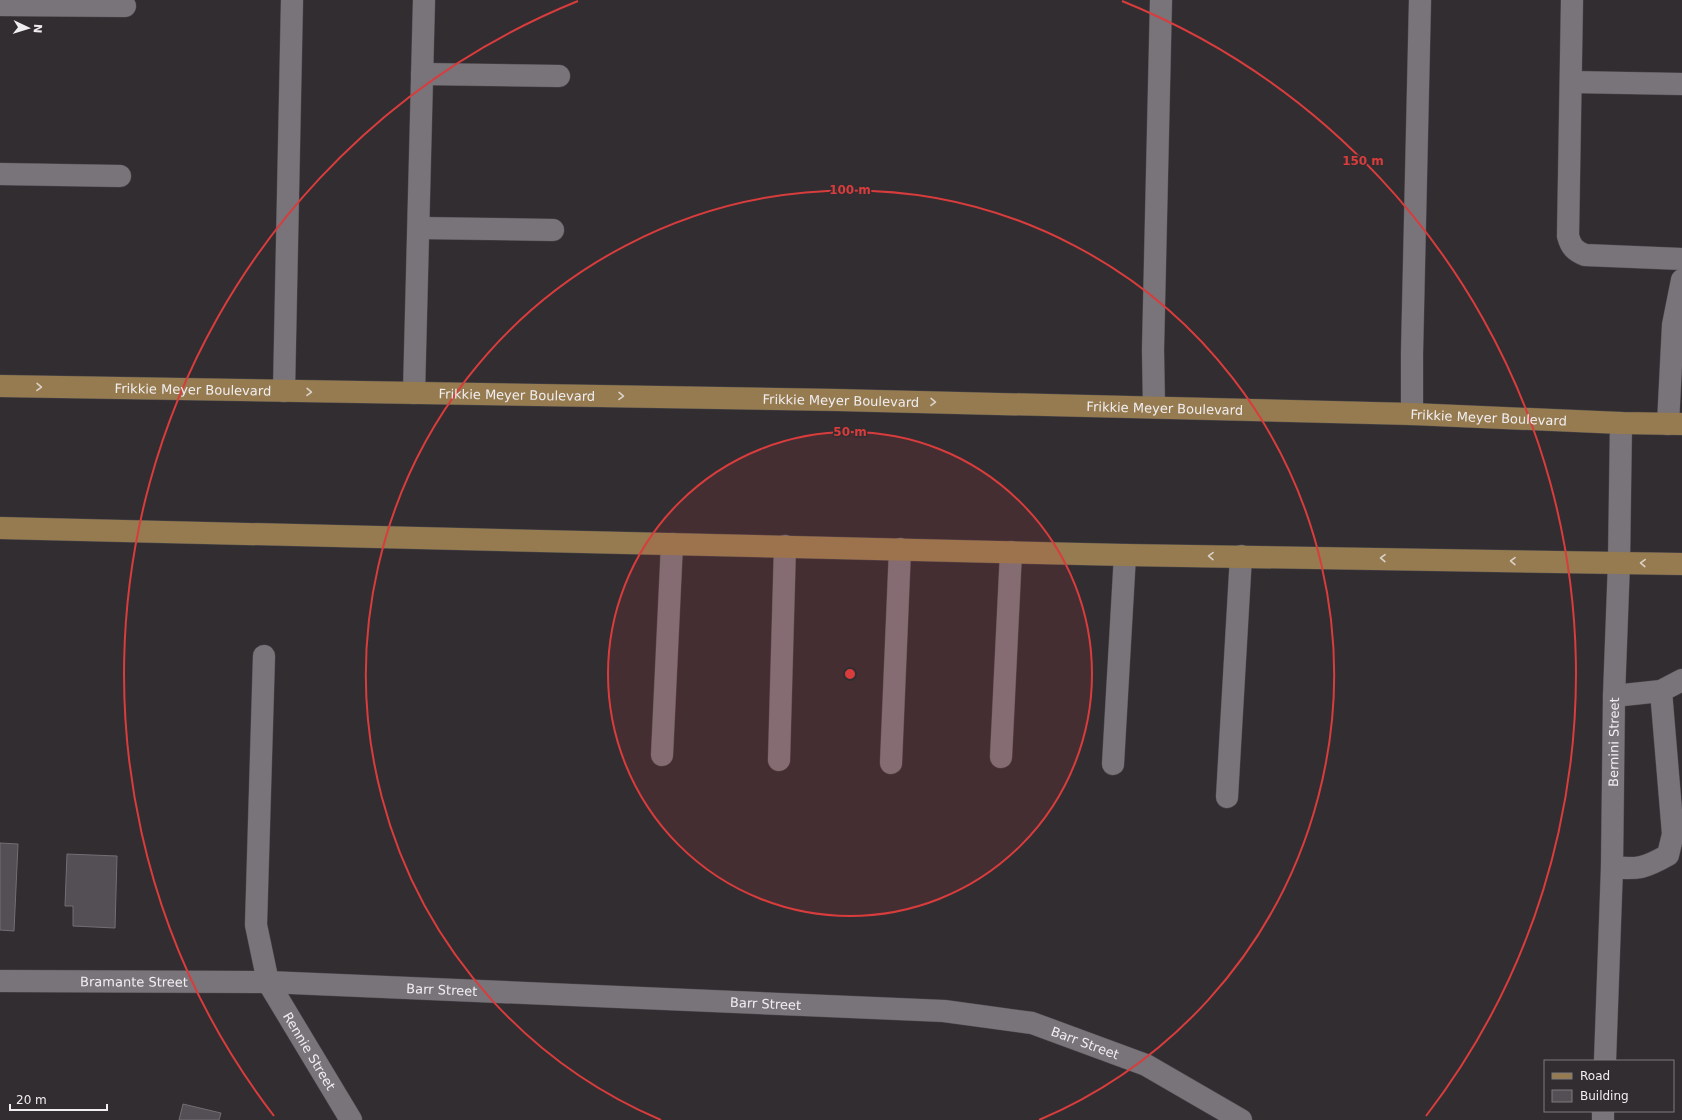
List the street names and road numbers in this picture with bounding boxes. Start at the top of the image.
street label: Frikkie Meyer Boulevard [115,381,271,399]
street label: Frikkie Meyer Boulevard [439,386,595,404]
street label: Frikkie Meyer Boulevard [762,392,919,410]
street label: Frikkie Meyer Boulevard [1086,399,1243,418]
street label: Frikkie Meyer Boulevard [1410,407,1567,429]
street label: Bernini Street [1606,697,1622,787]
street label: Bramante Street [80,974,188,990]
street label: Barr Street [406,981,478,999]
street label: Barr Street [730,995,801,1013]
street label: Rennie Street [280,1010,338,1093]
street label: Barr Street [1049,1024,1121,1062]

